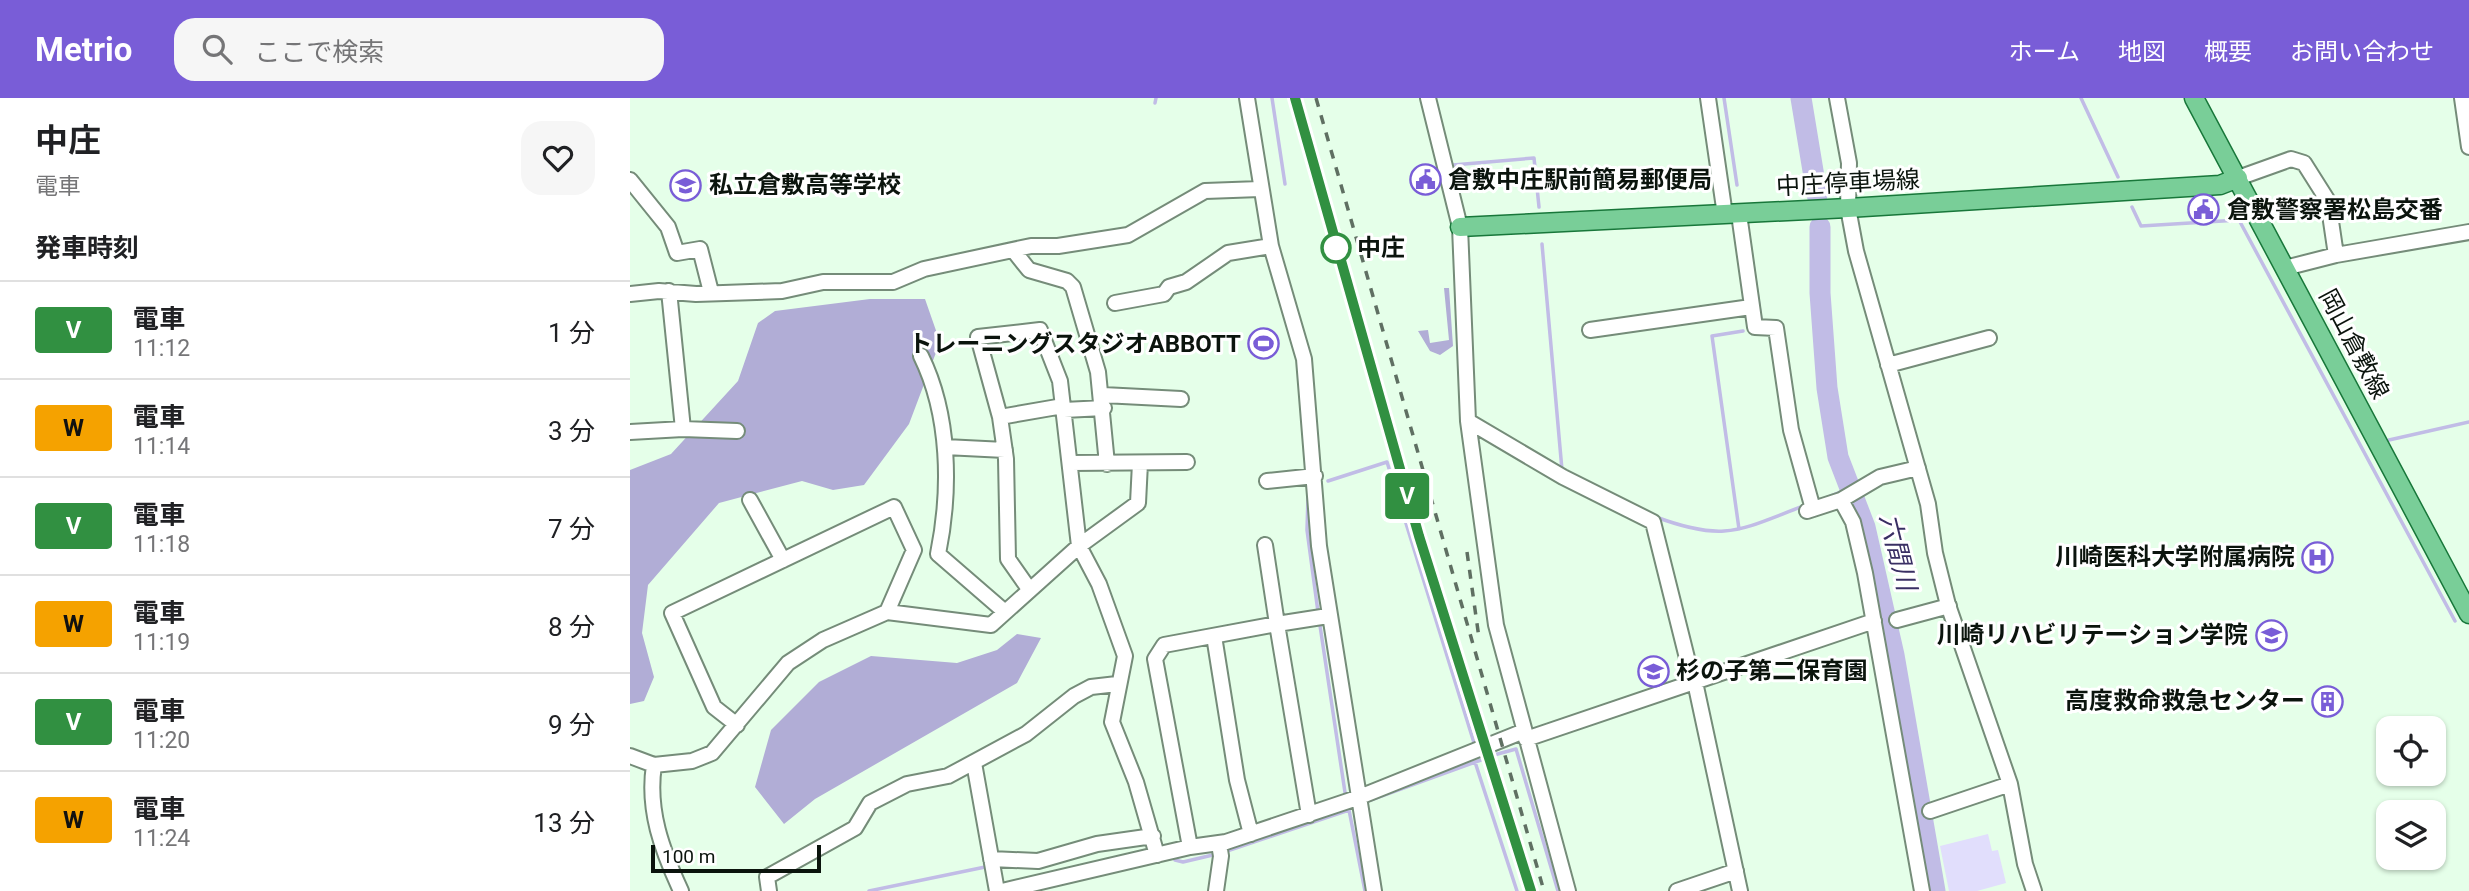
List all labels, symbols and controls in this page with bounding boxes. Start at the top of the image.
search box [174,18,664,81]
text: Metrio [35,30,132,69]
icon: search [198,30,236,68]
text: ここで検索 [254,37,384,67]
text: ホーム [2009,38,2080,66]
text: 地図 [2118,38,2166,66]
text: 概要 [2204,38,2252,66]
text: お問い合わせ [2290,38,2434,66]
text: 中庄 [35,121,101,160]
button: heart [521,121,595,195]
public building icon: 倉敷中庄駅前簡易郵便局 [1408,163,1442,197]
street label: 中庄停車場線 [1775,165,1921,201]
place label: 倉敷中庄駅前簡易郵便局 [1448,166,1712,194]
school or university icon: 私立倉敷高等学校 [669,168,703,202]
place label: 私立倉敷高等学校 [709,171,901,199]
text: 電車 [35,173,81,200]
public building icon: 倉敷警察署松島交番 [2187,193,2221,227]
place label: 倉敷警察署松島交番 [2227,196,2443,224]
text: 発車時刻 [35,233,139,263]
marker: 中庄 [1321,233,1351,263]
place label: 中庄 [1357,234,1405,262]
street label: 岡山倉敷線 [2313,284,2395,404]
text: 電車 [133,304,185,334]
text: V [66,316,81,344]
text: 1 分 [548,318,595,348]
sports icon: トレーニングスタジオABBOTT [1247,327,1281,361]
place label: トレーニングスタジオABBOTT [909,330,1241,358]
text: 11:12 [133,335,190,362]
text: 電車 [133,402,185,432]
text: W [63,414,84,442]
text: 3 分 [548,416,595,446]
text: 11:14 [133,433,190,460]
line badge: V [1384,473,1430,519]
text: V [1399,482,1415,510]
text: 電車 [133,500,185,530]
water label: 六間川 [1874,511,1923,596]
text: V [66,512,81,540]
text: 7 分 [548,514,595,544]
text: 11:18 [133,531,190,558]
hospital icon: 川崎医科大学附属病院 [2301,540,2335,574]
place label: 川崎医科大学附属病院 [2055,543,2295,571]
text: 電車 [133,598,185,628]
text: W [63,610,84,638]
text: 8 分 [548,612,595,642]
school or university icon: 川崎リハビリテーション学院 [2254,618,2288,652]
place label: 川崎リハビリテーション学院 [1936,621,2248,649]
text: 11:19 [133,629,190,656]
school or university icon: 杉の子第二保育園 [1636,654,1670,688]
place label: 杉の子第二保育園 [1676,657,1868,685]
building icon: 高度救命救急センター [2311,684,2345,718]
place label: 高度救命救急センター [2065,687,2305,715]
text: 電車 [133,696,185,726]
text: V [66,708,81,736]
text: 9 分 [548,710,595,740]
map controls [2376,716,2446,870]
button: locate [2376,716,2446,786]
text: 11:20 [133,727,190,754]
text: 電車 [133,794,185,824]
button: layers [2376,800,2446,870]
text: W [63,806,84,834]
text: 13 分 [533,808,595,838]
text: 11:24 [133,825,190,852]
scale bar [651,842,821,874]
text: 100 m [662,845,715,868]

